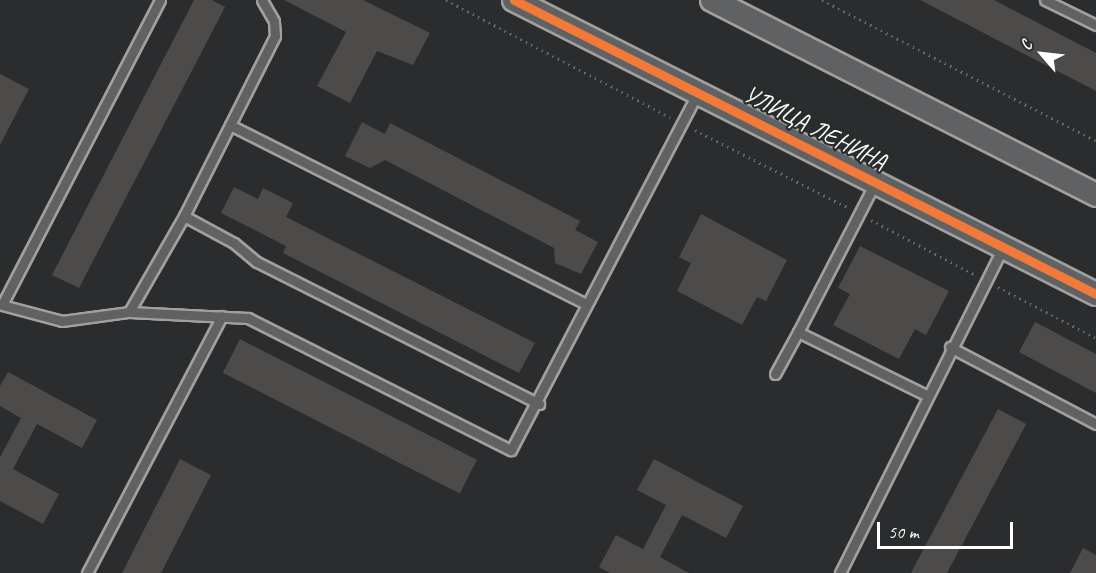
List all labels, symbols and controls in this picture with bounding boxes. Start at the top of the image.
north arrow [1012,24,1072,84]
text: С [1015,37,1037,54]
street label: УЛИЦА ЛЕНИНА [739,80,891,176]
scale bar [880,510,1016,548]
text: 50 m [888,521,919,543]

